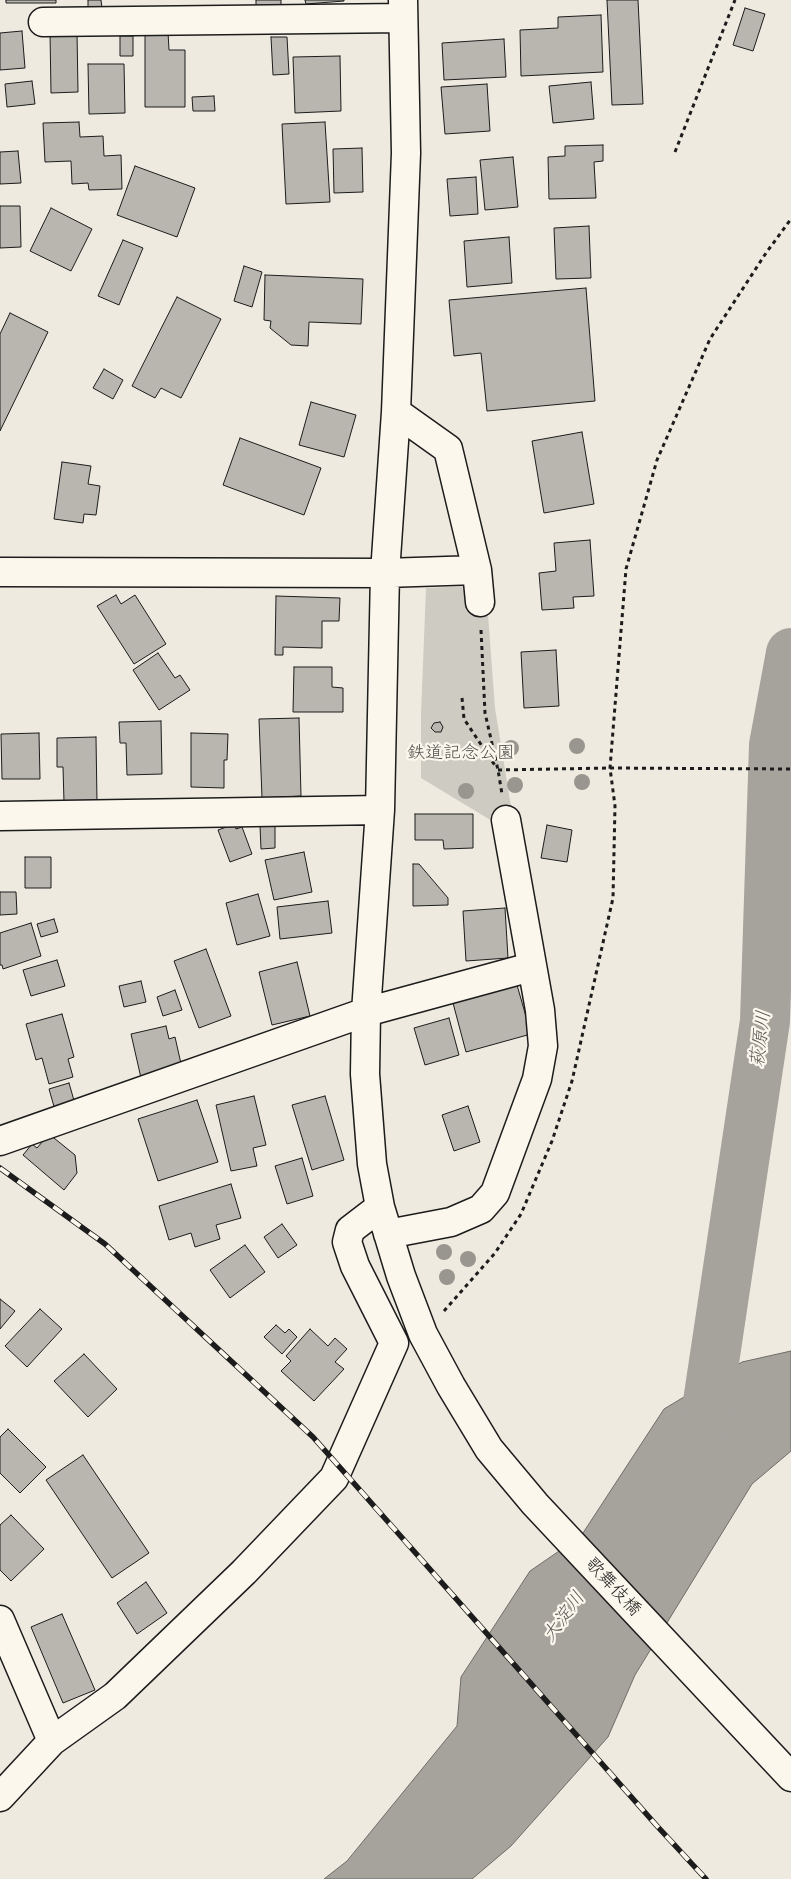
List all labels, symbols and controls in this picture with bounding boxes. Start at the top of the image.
park label: 鉄道記念公園 [407,742,515,764]
water label: 萩原川 [746,1009,776,1069]
street label: 歌舞伎橋 [581,1553,645,1621]
water label: 大淀川 [538,1587,590,1647]

